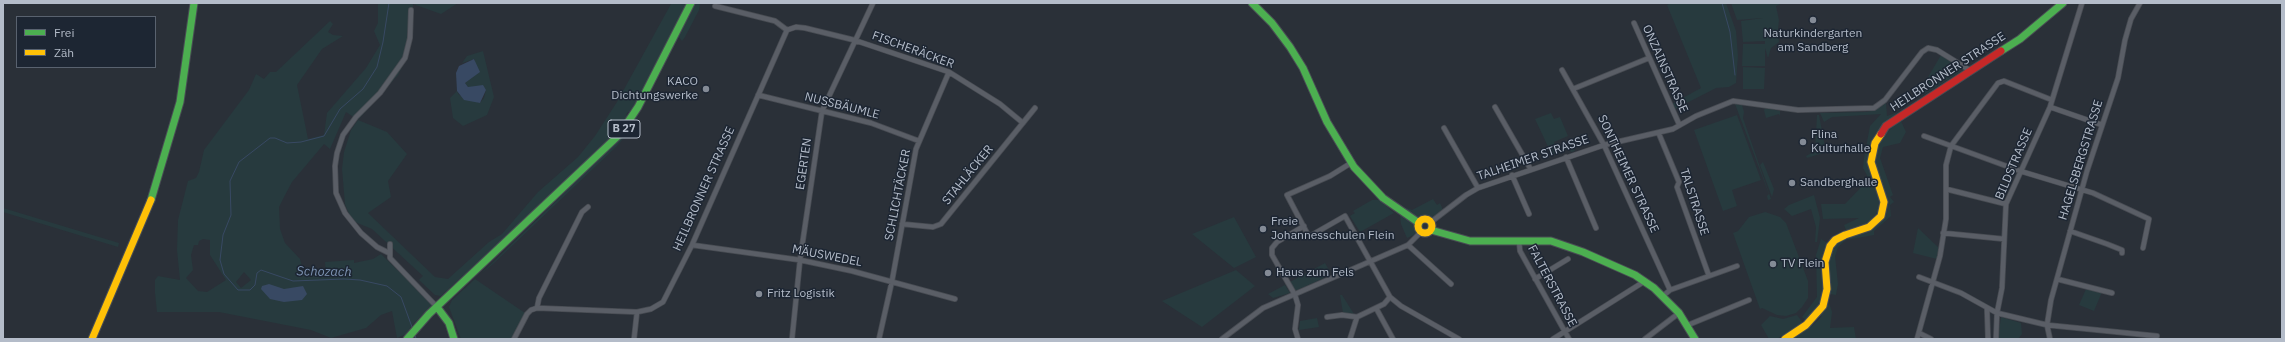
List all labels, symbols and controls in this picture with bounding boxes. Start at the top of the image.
marker: Naturkindergarten am Sandberg [1808,15,1818,25]
legend [16,16,156,68]
street label: ONZAINSTRASSE [1639,23,1691,115]
text: Frei [54,25,74,40]
place label: Naturkindergarten am Sandberg [1764,27,1862,55]
street label: FISCHERÄCKER [870,28,956,72]
street label: HEILBRONNER STRASSE [1888,29,2008,115]
text: Zäh [54,45,74,60]
place label: KACO Dichtungswerke [611,75,698,103]
marker: KACO Dichtungswerke [701,84,711,94]
street label: NUSSBÄUMLE [803,90,881,122]
street label: HAGELSBERGSTRASSE [2056,98,2106,222]
street label: SONTHEIMER STRASSE [1594,113,1662,235]
road number: B 27 [608,120,640,138]
street label: HEILBRONNER STRASSE [670,125,738,253]
street label: BILDSTRASSE [1992,126,2036,202]
place label: Flina Kulturhalle [1811,128,1870,156]
street label: TALHEIMER STRASSE [1475,132,1591,184]
street label: EGERTEN [793,137,815,191]
marker: Flina Kulturhalle [1798,137,1808,147]
street label: STAHLÄCKER [940,142,996,208]
street label: SCHLICHTÄCKER [882,148,914,242]
street label: TALSTRASSE [1676,167,1712,237]
place label: Sandberghalle [1800,176,1877,190]
marker: Sandberghalle [1787,178,1797,188]
place label: Freie Johannesschulen Flein [1271,215,1394,243]
marker: Freie Johannesschulen Flein [1258,224,1268,234]
street label: MÄUSWEDEL [791,242,863,270]
street label: FALTERSTRASSE [1524,243,1580,329]
place label: TV Flein [1781,257,1824,271]
marker: TV Flein [1768,259,1778,269]
water label: Schozach [296,264,352,280]
place label: Haus zum Fels [1276,266,1354,280]
marker: Haus zum Fels [1263,268,1273,278]
place label: Fritz Logistik [767,287,835,301]
marker: Fritz Logistik [754,289,764,299]

